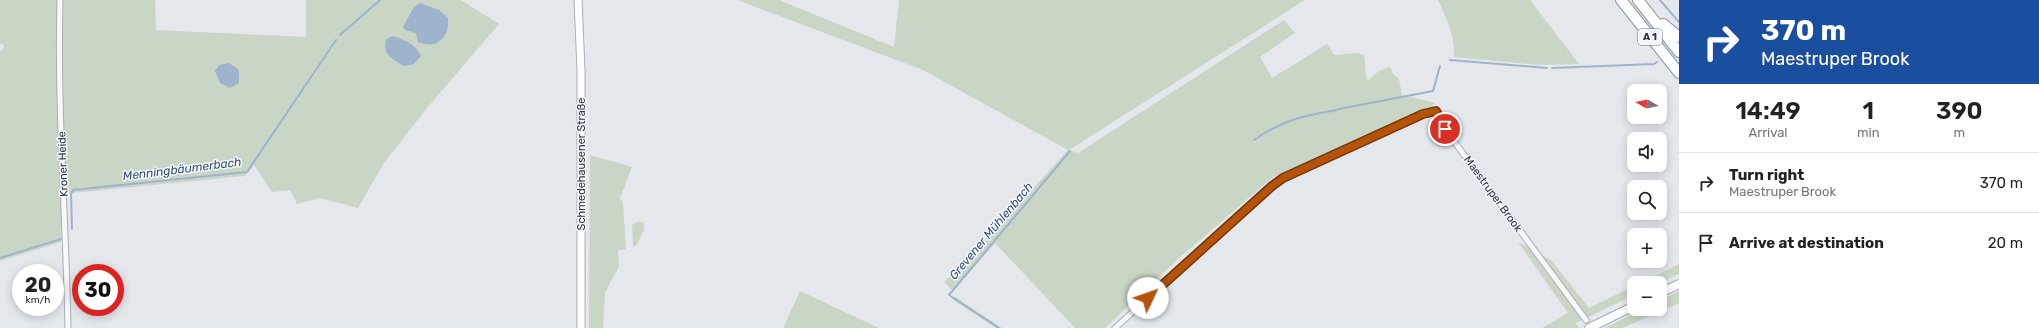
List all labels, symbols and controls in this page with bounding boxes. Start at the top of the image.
text: 370 m [1761,14,1846,47]
icon: right [1695,16,1747,68]
road number: A 1 [1638,29,1662,45]
text: Maestruper Brook [1761,48,1909,70]
north arrow [1627,84,1667,124]
map controls [1627,84,1667,316]
text: 14:49 [1735,97,1801,125]
text: 1 [1863,97,1874,125]
text: 390 [1936,97,1983,125]
street label: Schmedehausener Straße [575,98,588,230]
pin [1428,112,1462,146]
icon: arrive [1434,118,1456,140]
text: Arrival [1749,125,1788,140]
text: min [1857,125,1880,140]
text: m [1954,125,1965,140]
street label: Kroner Heide [55,131,71,197]
button: sound [1627,132,1667,172]
street label: Maestruper Brook [1461,153,1525,235]
water label: Menningbäumerbach [122,155,242,183]
text: Turn right [1729,166,1804,184]
icon: right [1695,172,1717,194]
text: 370 m [1980,174,2023,192]
water label: Grevener Mühlenbach [946,180,1036,282]
button: search [1627,180,1667,220]
text: Maestruper Brook [1729,184,1836,199]
button: + [1627,228,1667,268]
icon: arrive [1695,232,1717,254]
text: Arrive at destination [1729,234,1884,252]
text: 20 m [1988,234,2023,252]
speed limit sign: 30 [72,264,124,316]
text: 20 [25,273,51,297]
button: − [1627,276,1667,316]
position arrow [1127,277,1169,319]
text: km/h [26,294,50,306]

